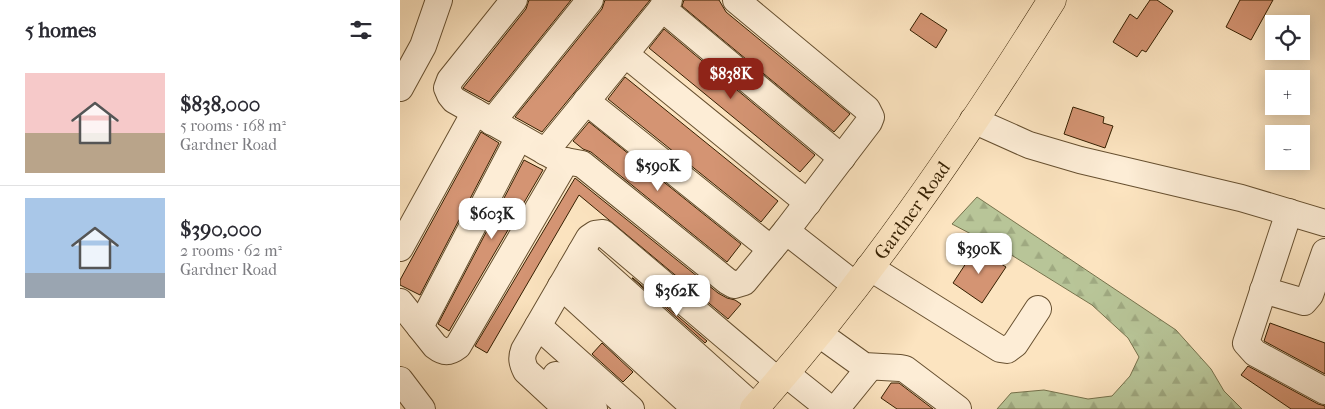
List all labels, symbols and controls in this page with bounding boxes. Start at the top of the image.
map controls [1265,15,1310,170]
button: locate [1265,15,1310,60]
icon: filters [347,16,375,44]
text: 5 homes [25,18,96,42]
pin: $838K [696,58,766,100]
text: $838K [709,64,753,83]
button: + [1265,70,1310,115]
text: $838,000 [180,92,260,116]
icon: home [65,93,125,153]
text: 5 rooms · 168 m² [180,116,286,135]
button: − [1265,125,1310,170]
text: Gardner Road [180,135,277,154]
pin: $590K [623,150,693,192]
text: $590K [636,156,680,175]
street label: Gardner Road [870,157,955,264]
pin: $603K [457,198,527,240]
text: $603K [470,204,514,223]
text: $390,000 [180,217,262,241]
icon: home [65,218,125,278]
pin: $390K [944,232,1014,275]
text: $390K [957,239,1001,258]
text: 2 rooms · 62 m² [180,241,282,260]
text: Gardner Road [180,260,277,279]
pin: $362K [642,274,712,317]
text: $362K [655,281,699,300]

